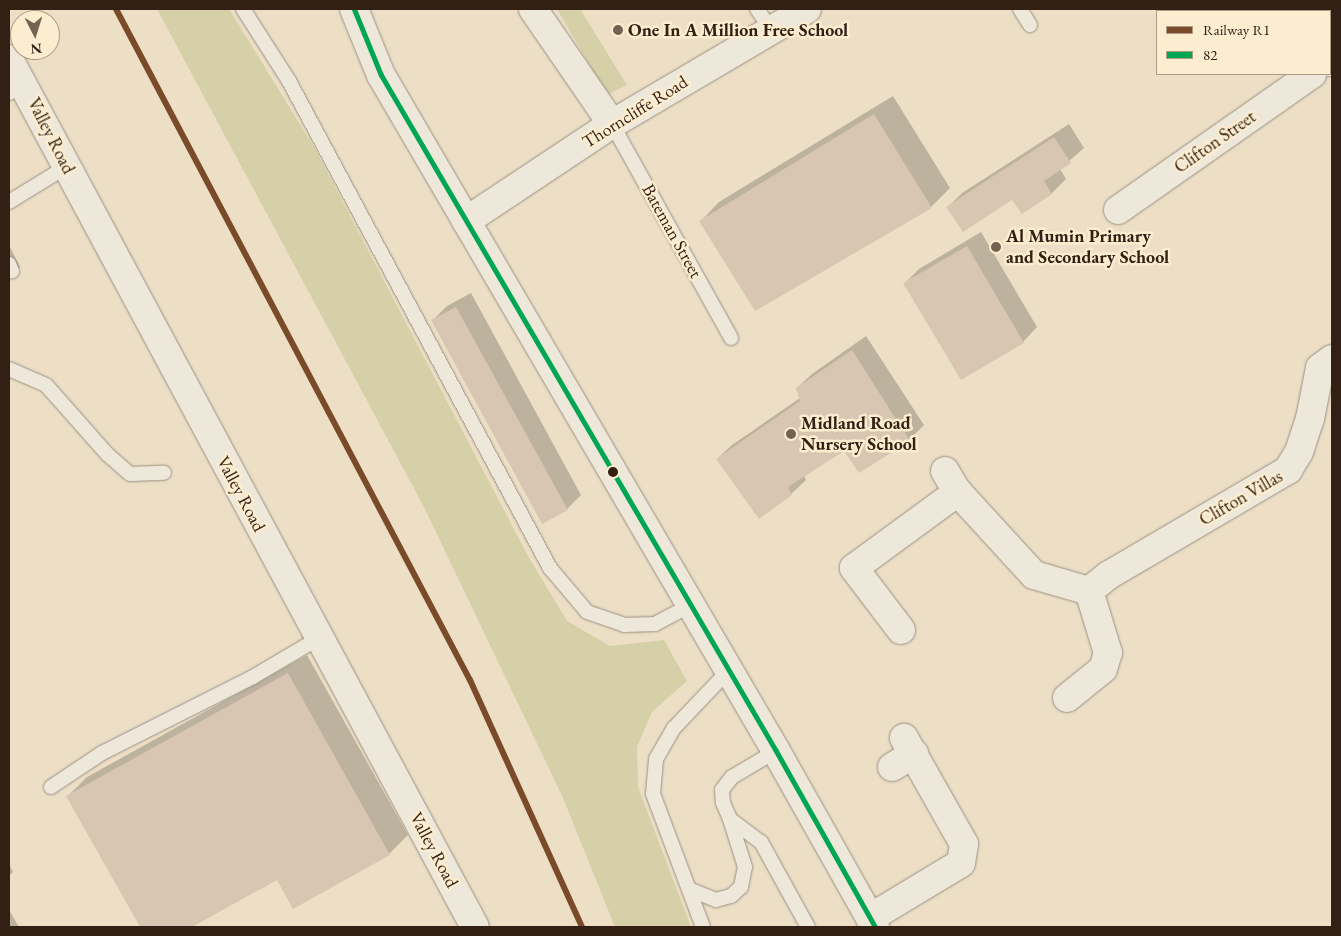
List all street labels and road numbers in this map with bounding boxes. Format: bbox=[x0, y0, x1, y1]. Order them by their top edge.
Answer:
street label: Thorncliffe Road bbox=[578, 71, 692, 153]
street label: Valley Road bbox=[23, 94, 79, 178]
street label: Clifton Street bbox=[1170, 106, 1260, 178]
street label: Bateman Street bbox=[637, 180, 707, 282]
street label: Valley Road bbox=[212, 453, 270, 535]
street label: Clifton Villas bbox=[1195, 465, 1287, 531]
street label: Valley Road bbox=[405, 809, 463, 891]

